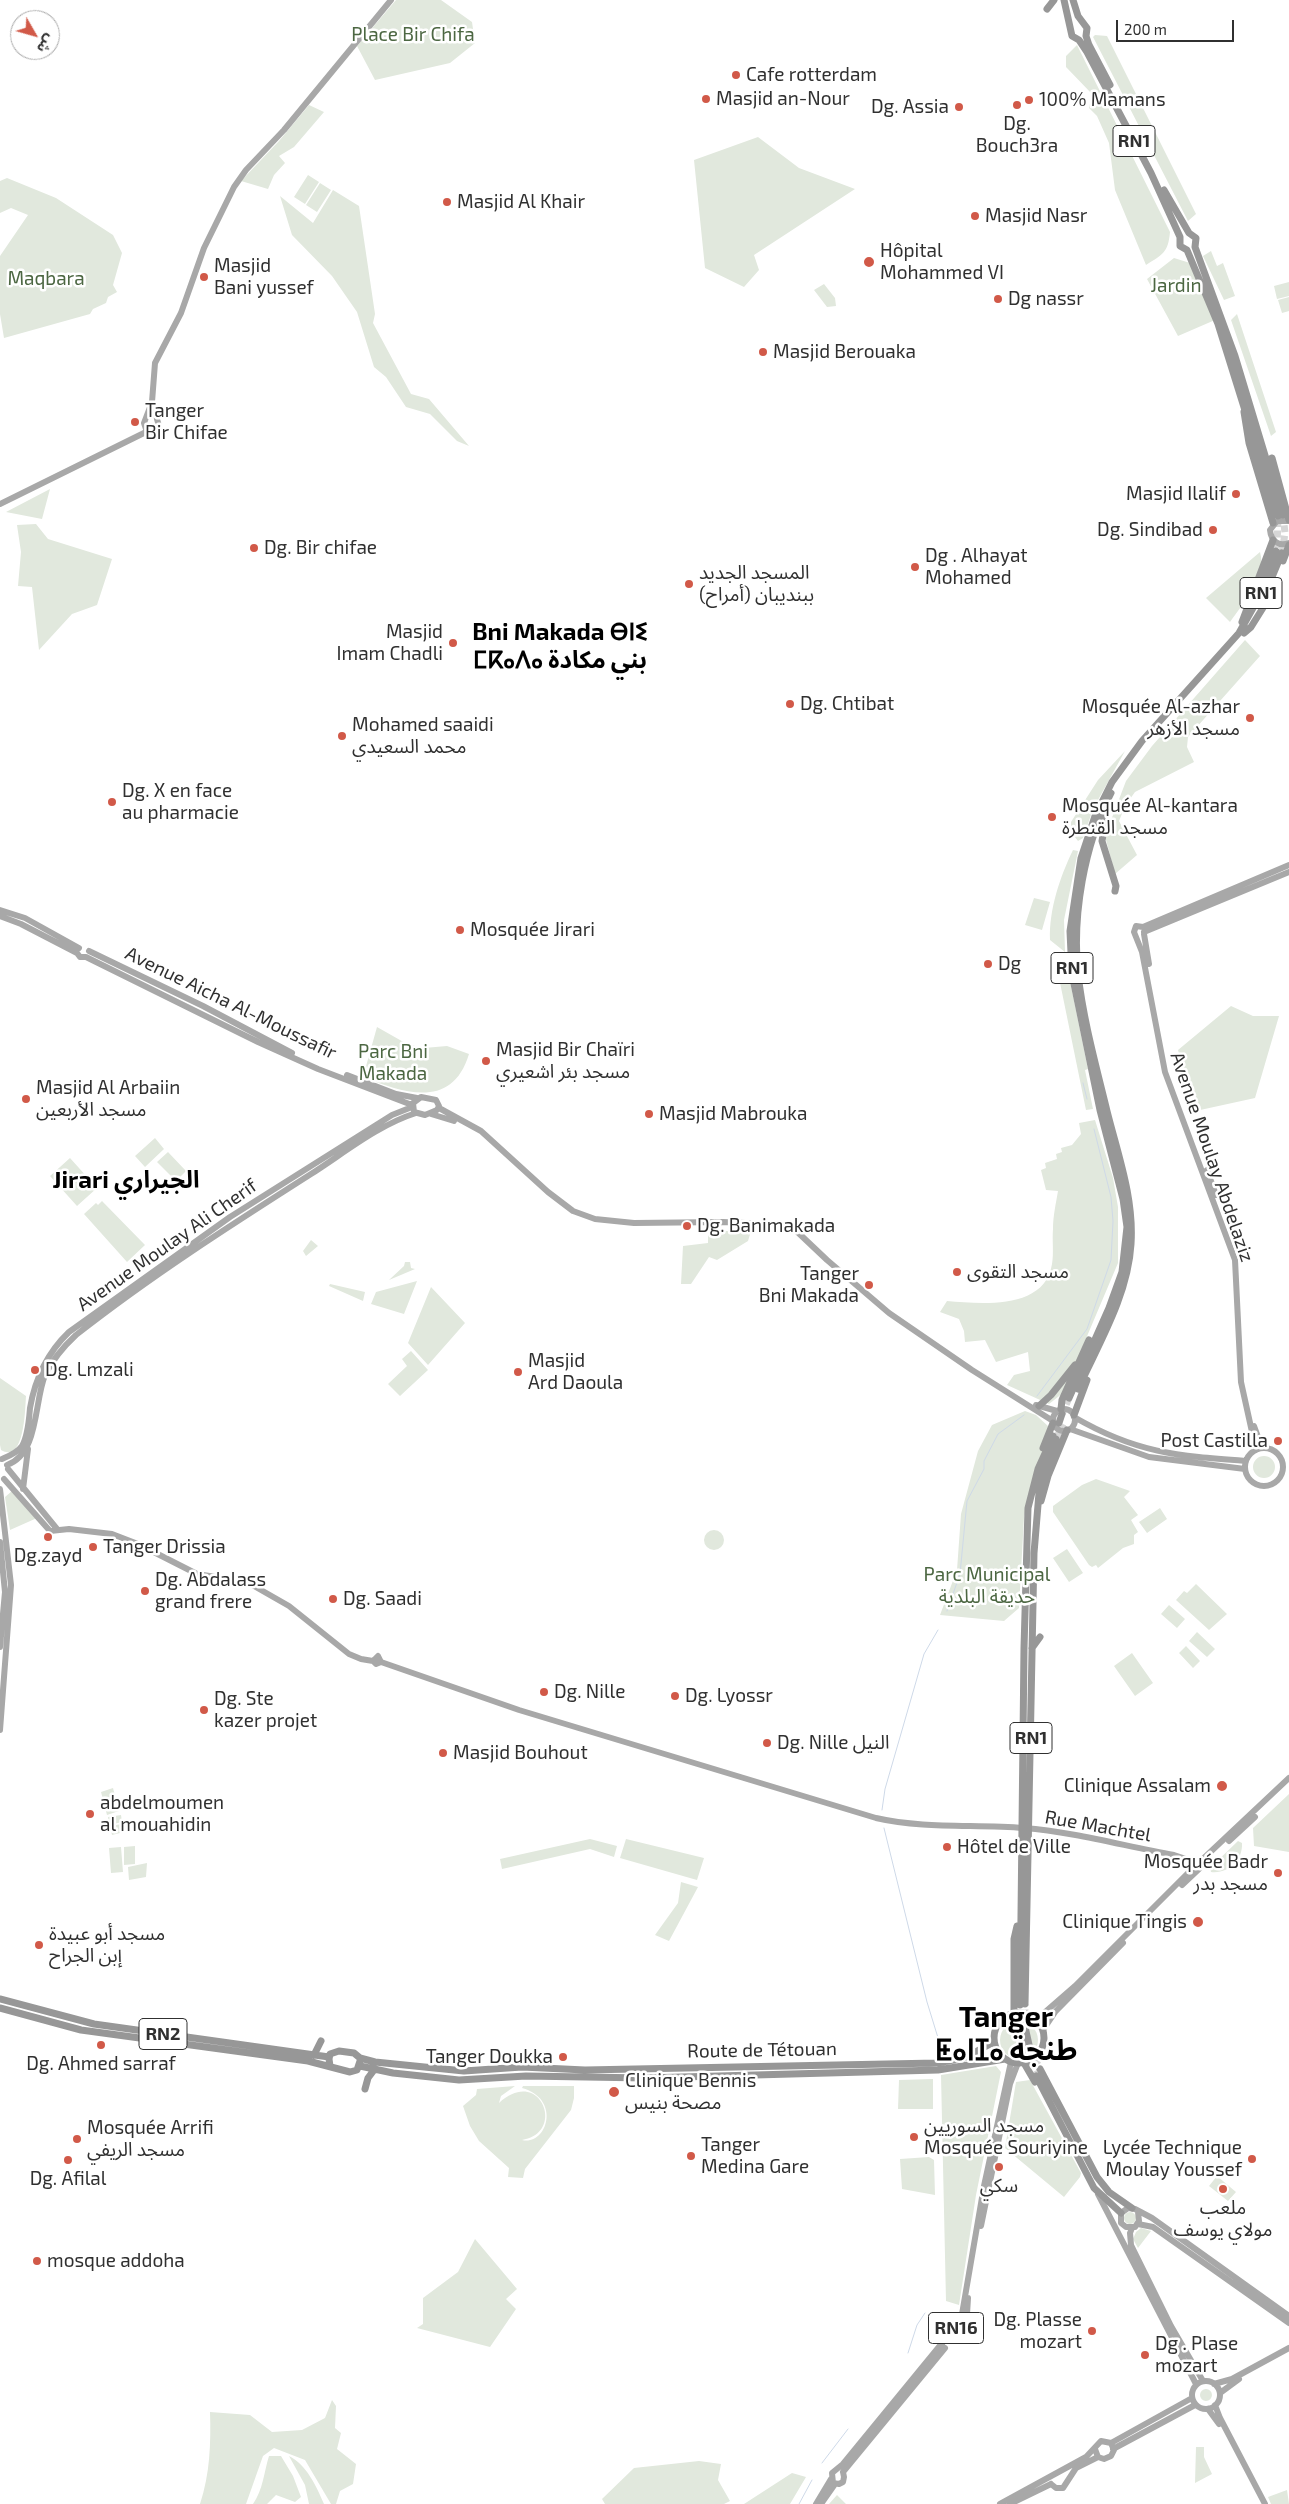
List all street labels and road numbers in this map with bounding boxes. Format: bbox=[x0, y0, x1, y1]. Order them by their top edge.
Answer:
road number: RN1 bbox=[1113, 125, 1155, 156]
road number: RN1 bbox=[1240, 578, 1282, 608]
street label: Avenue Aicha Al-Moussafir bbox=[122, 942, 340, 1064]
road number: RN1 bbox=[1051, 952, 1093, 984]
street label: Avenue Moulay Abdelaziz bbox=[1165, 1049, 1259, 1265]
street label: Avenue Moulay Ali Cherif bbox=[73, 1174, 261, 1316]
road number: RN1 bbox=[1010, 1722, 1052, 1754]
street label: Rue Machtel bbox=[1043, 1805, 1153, 1847]
road number: RN2 bbox=[139, 2018, 187, 2050]
street label: Route de Tétouan bbox=[687, 2037, 837, 2063]
road number: RN16 bbox=[928, 2312, 984, 2344]

